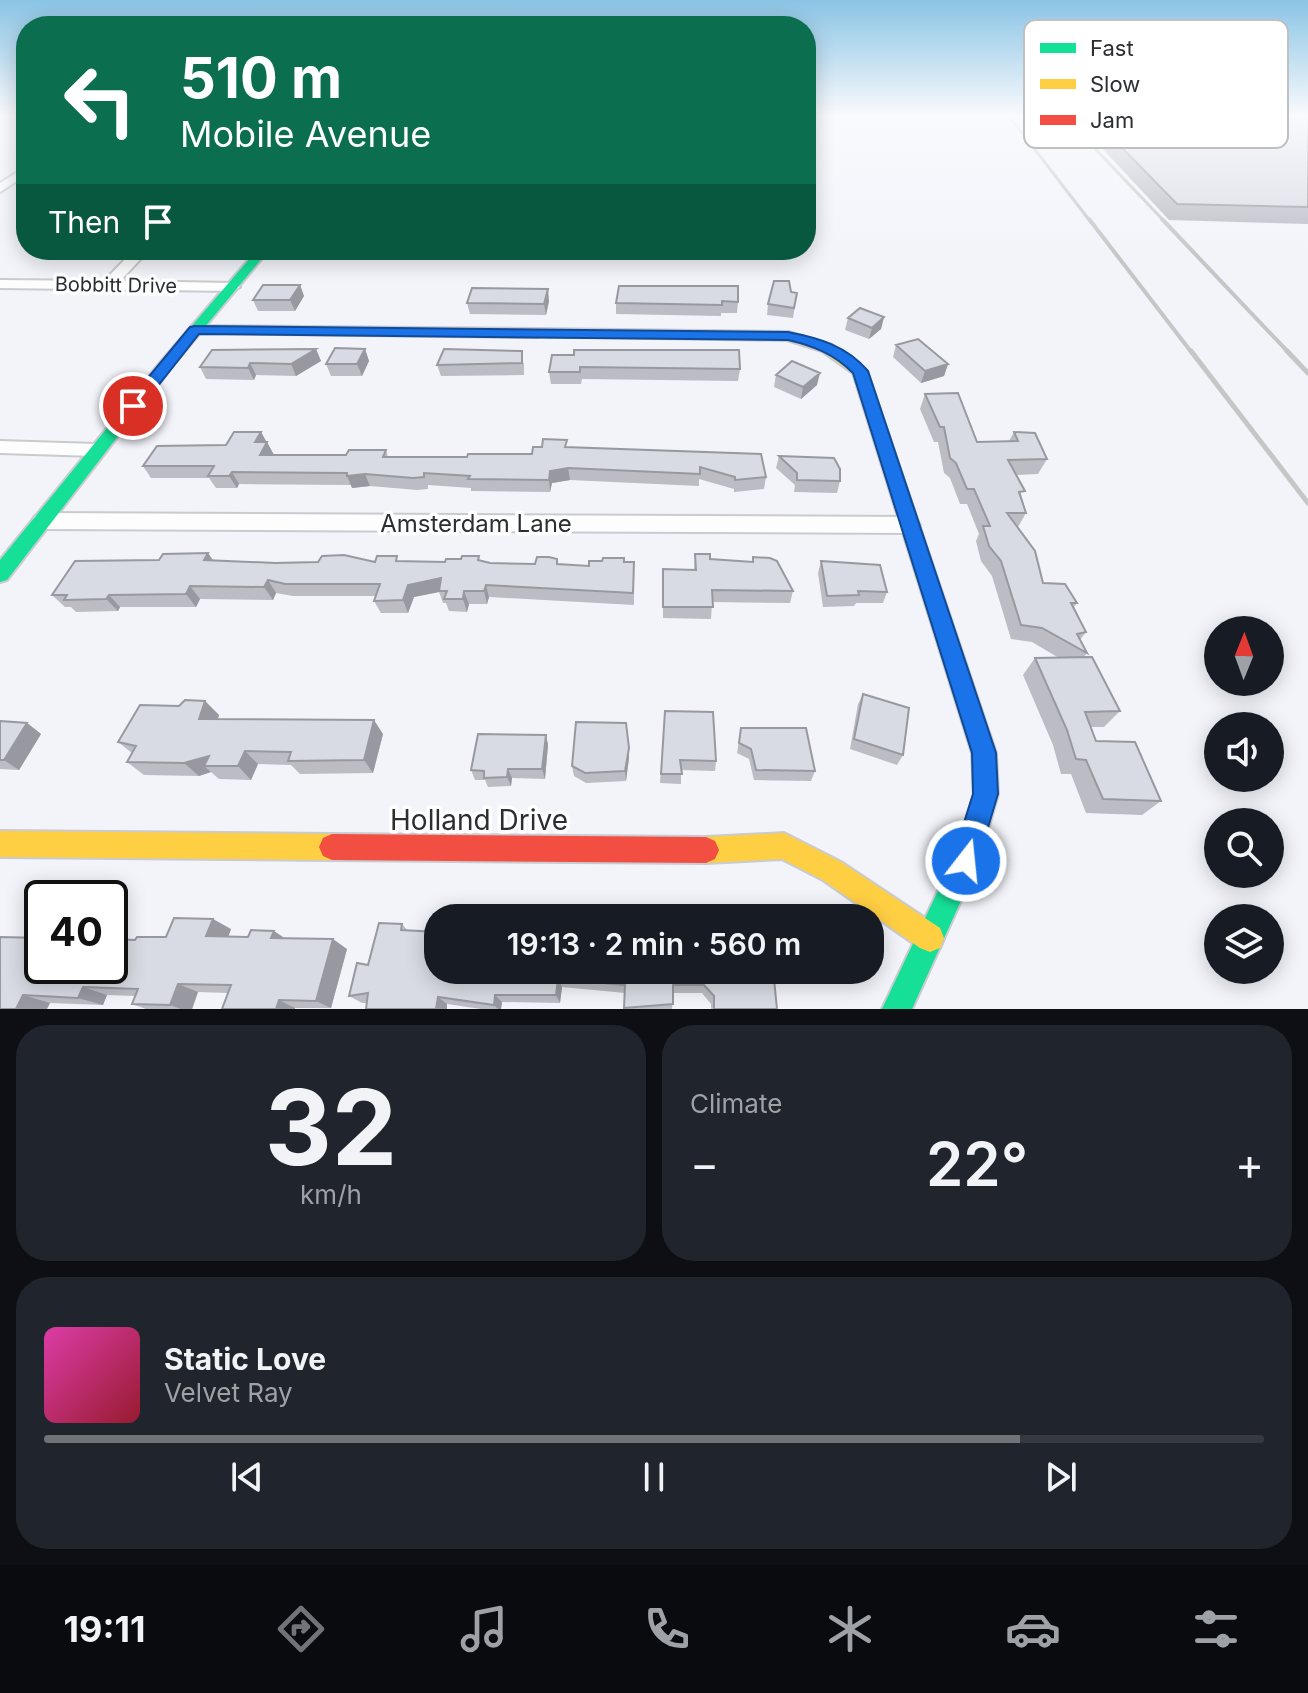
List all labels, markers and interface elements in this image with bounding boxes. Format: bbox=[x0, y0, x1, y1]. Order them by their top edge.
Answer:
legend bbox=[1024, 20, 1288, 148]
text: Fast bbox=[1090, 35, 1134, 61]
text: 510 m bbox=[180, 44, 342, 112]
icon: left bbox=[48, 48, 152, 152]
text: Slow bbox=[1090, 71, 1140, 97]
text: Jam bbox=[1090, 107, 1134, 133]
text: Mobile Avenue bbox=[180, 112, 431, 156]
icon: arrive bbox=[136, 200, 180, 244]
text: Then bbox=[48, 204, 120, 240]
street label: Bobbitt Drive bbox=[55, 272, 177, 298]
pin bbox=[99, 372, 167, 440]
icon: arrive bbox=[111, 384, 155, 428]
street label: Amsterdam Lane bbox=[380, 509, 572, 538]
north arrow bbox=[1204, 616, 1284, 696]
map controls bbox=[1204, 616, 1284, 984]
button: sound bbox=[1204, 712, 1284, 792]
street label: Holland Drive bbox=[390, 803, 568, 837]
button: search bbox=[1204, 808, 1284, 888]
position arrow bbox=[924, 819, 1008, 903]
speed limit sign: 40 bbox=[24, 880, 128, 984]
button: layers bbox=[1204, 904, 1284, 984]
text: 19:13 · 2 min · 560 m bbox=[507, 926, 801, 962]
text: 32 bbox=[265, 1064, 397, 1190]
text: Climate bbox=[690, 1088, 782, 1119]
text: 22° bbox=[926, 1128, 1028, 1200]
text: − bbox=[690, 1137, 719, 1191]
text: + bbox=[1235, 1137, 1264, 1191]
text: km/h bbox=[300, 1179, 362, 1210]
text: Static Love bbox=[164, 1341, 326, 1377]
text: Velvet Ray bbox=[164, 1377, 293, 1408]
icon: previous bbox=[225, 1455, 269, 1499]
icon: pause bbox=[632, 1455, 676, 1499]
icon: next bbox=[1039, 1455, 1083, 1499]
icon: directions bbox=[273, 1601, 329, 1657]
icon: music bbox=[456, 1601, 512, 1657]
icon: phone bbox=[639, 1601, 695, 1657]
icon: climate bbox=[822, 1601, 878, 1657]
icon: car bbox=[1005, 1601, 1061, 1657]
icon: filters bbox=[1188, 1601, 1244, 1657]
text: 19:11 bbox=[64, 1607, 146, 1651]

